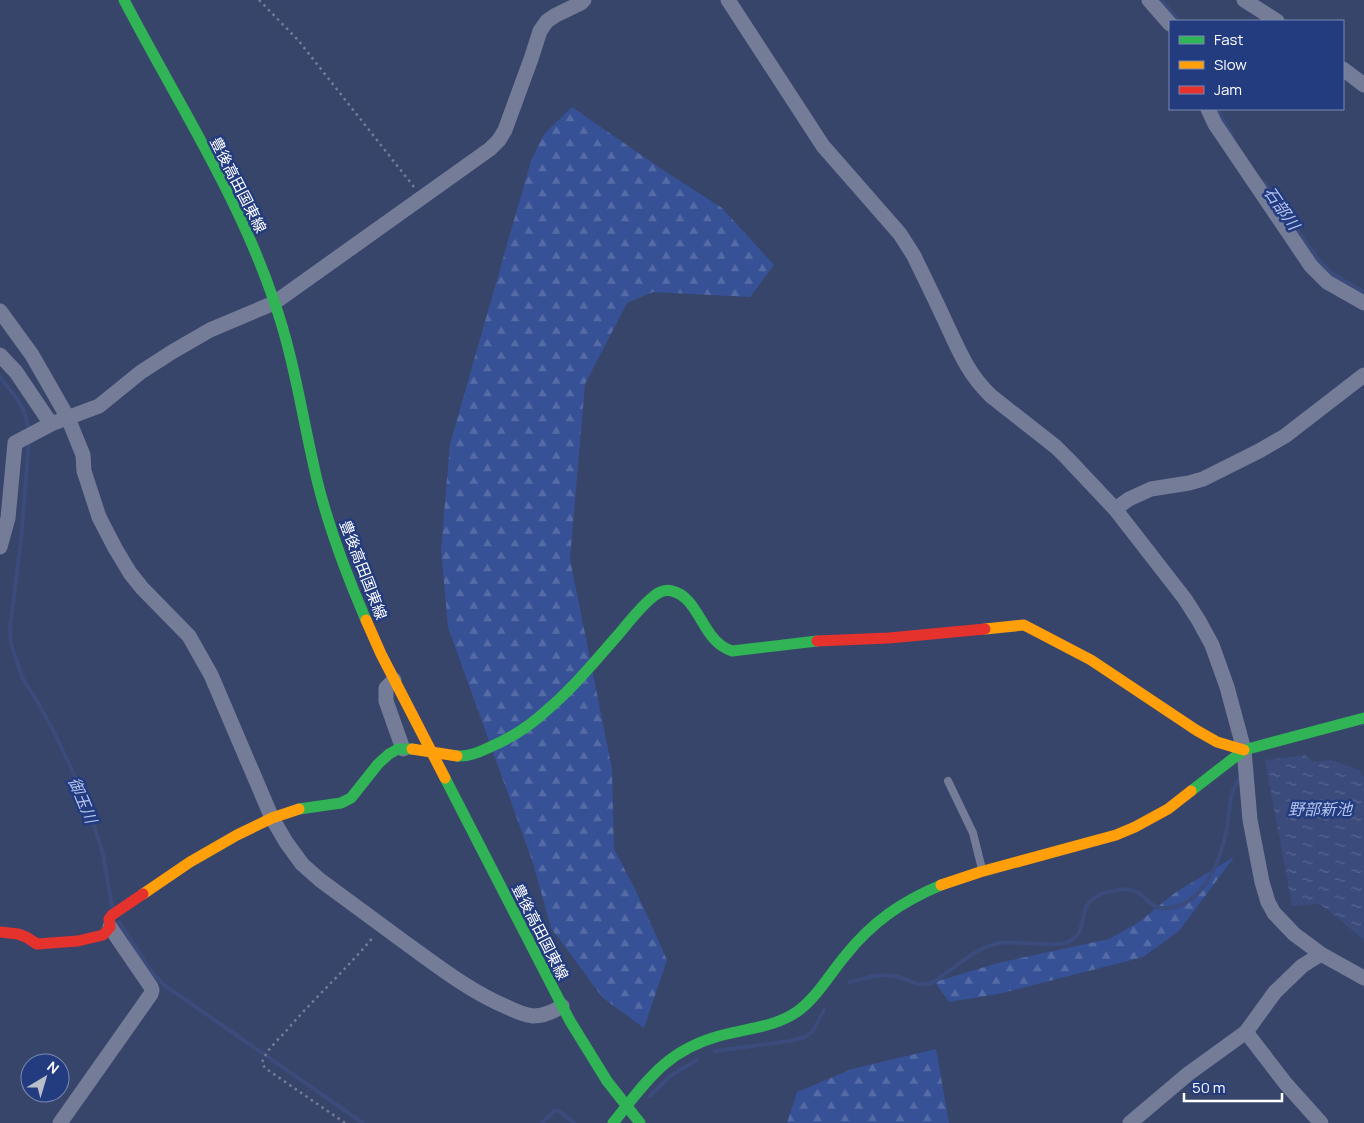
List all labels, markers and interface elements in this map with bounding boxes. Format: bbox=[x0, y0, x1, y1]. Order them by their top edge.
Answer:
legend bbox=[1169, 20, 1344, 110]
text: Fast bbox=[1214, 29, 1243, 50]
text: Slow bbox=[1214, 54, 1247, 75]
text: Jam bbox=[1214, 79, 1242, 100]
street label: 豊後高田国東線 bbox=[205, 133, 272, 236]
water label: 石部川 bbox=[1259, 182, 1306, 236]
street label: 豊後高田国東線 bbox=[335, 517, 392, 623]
water label: 御玉川 bbox=[63, 774, 103, 828]
water label: 野部新池 bbox=[1288, 798, 1354, 820]
street label: 豊後高田国東線 bbox=[507, 880, 574, 983]
north arrow bbox=[20, 1053, 70, 1103]
text: N bbox=[43, 1057, 63, 1078]
scale bar bbox=[1184, 1070, 1282, 1102]
text: 50 m bbox=[1192, 1077, 1226, 1098]

